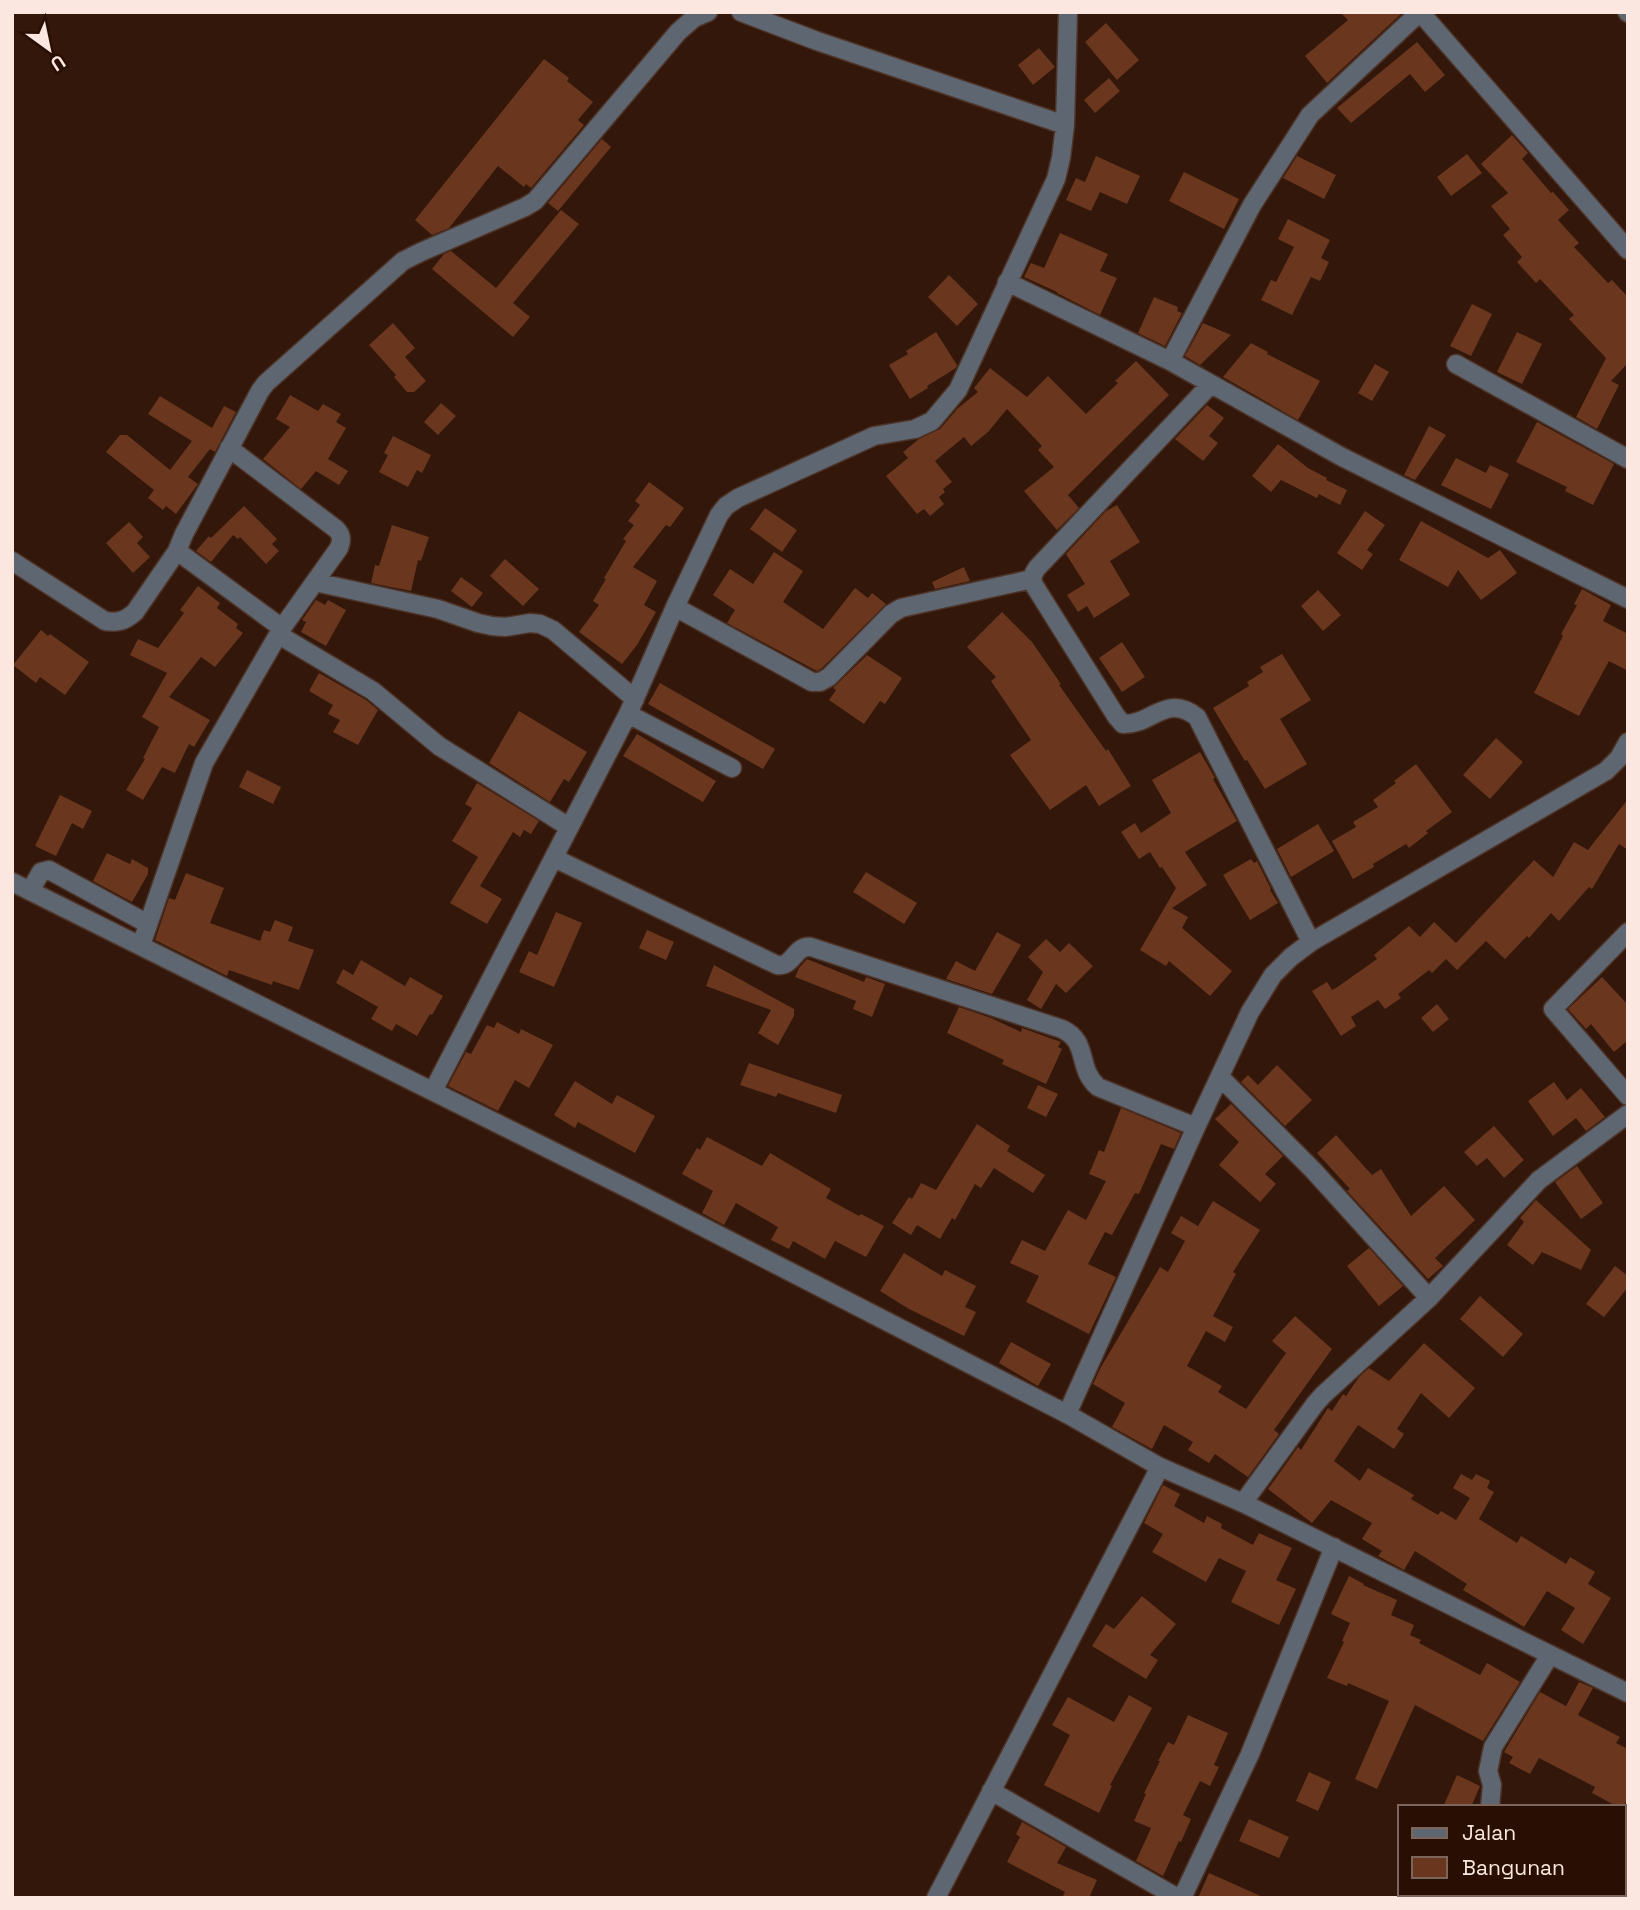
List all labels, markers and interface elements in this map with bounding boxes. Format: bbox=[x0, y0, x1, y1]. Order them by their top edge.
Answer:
north arrow bbox=[14, 14, 84, 84]
text: U bbox=[46, 49, 70, 77]
legend bbox=[1398, 1805, 1626, 1896]
text: Jalan bbox=[1462, 1819, 1516, 1846]
text: Bangunan bbox=[1462, 1854, 1565, 1881]

